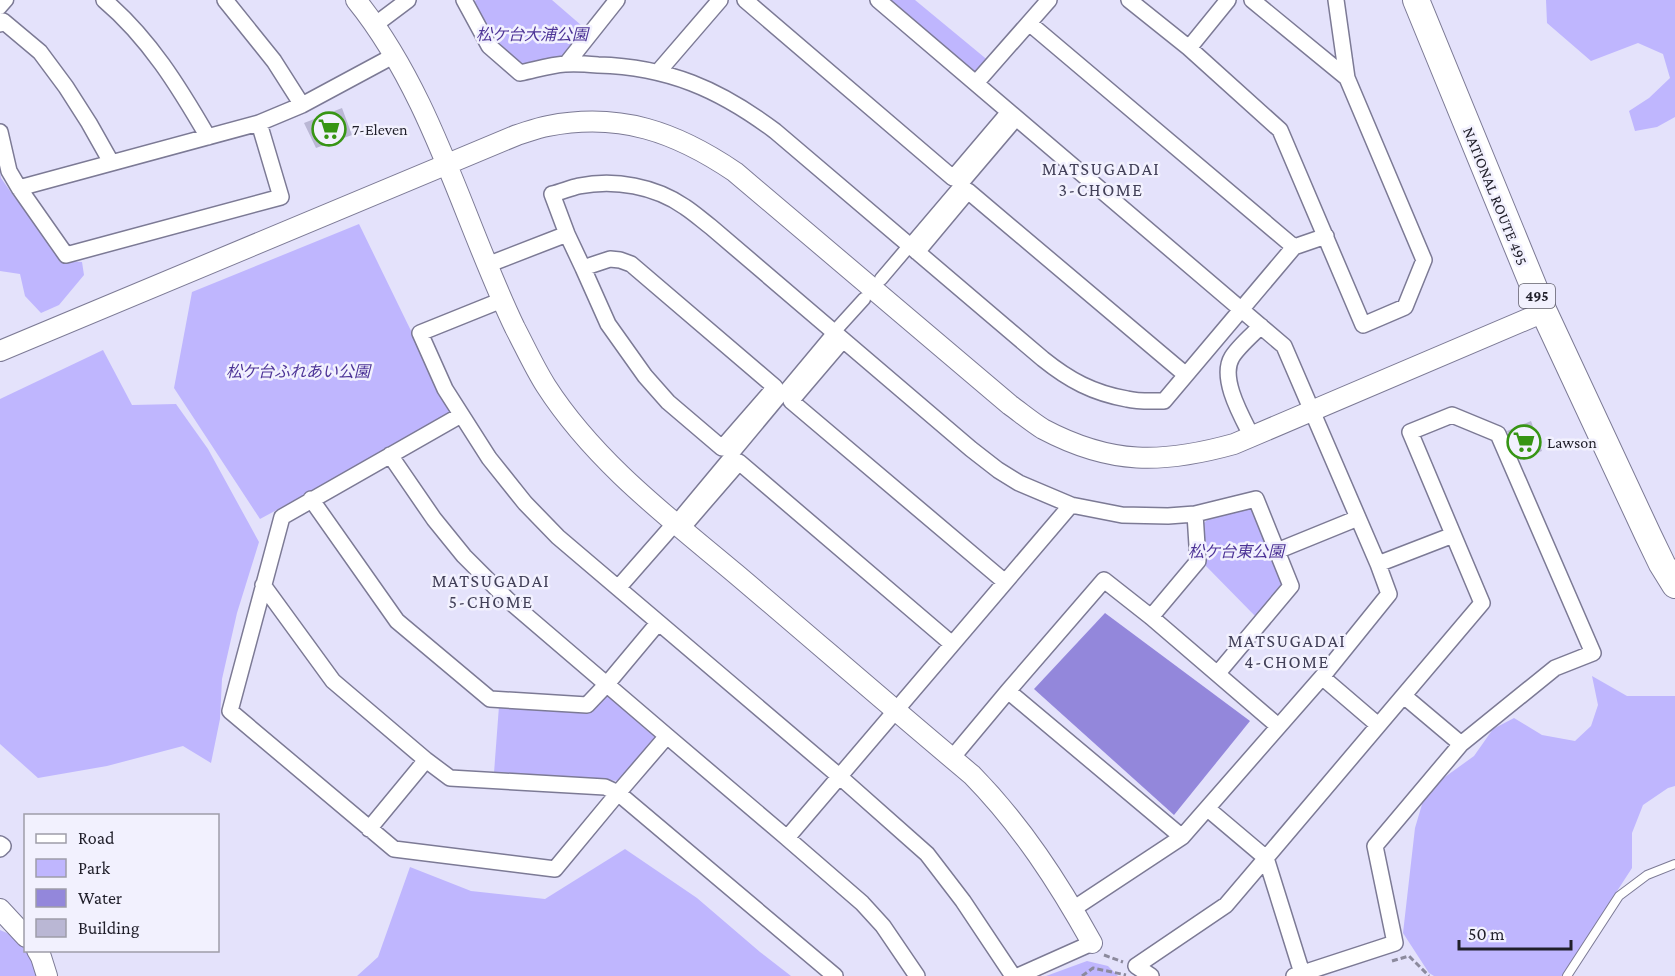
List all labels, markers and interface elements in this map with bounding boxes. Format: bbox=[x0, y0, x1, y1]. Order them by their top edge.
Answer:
park label: 松ケ台大浦公園 bbox=[476, 26, 590, 43]
supermarket icon: 7-Eleven bbox=[311, 111, 347, 147]
place label: 7-Eleven bbox=[352, 121, 408, 138]
street label: NATIONAL ROUTE 495 bbox=[1460, 125, 1531, 268]
district label: MATSUGADAI 3-CHOME bbox=[1042, 159, 1160, 200]
road number: 495 bbox=[1519, 284, 1555, 308]
park label: 松ケ台ふれあい公園 bbox=[226, 363, 372, 380]
supermarket icon: Lawson bbox=[1506, 424, 1542, 460]
place label: Lawson bbox=[1547, 434, 1597, 451]
park label: 松ケ台東公園 bbox=[1188, 543, 1286, 560]
district label: MATSUGADAI 5-CHOME bbox=[432, 571, 550, 612]
district label: MATSUGADAI 4-CHOME bbox=[1228, 631, 1346, 672]
legend bbox=[24, 814, 219, 952]
text: Road bbox=[78, 828, 115, 848]
text: Park bbox=[78, 858, 110, 878]
text: Water bbox=[78, 888, 123, 908]
scale bar bbox=[1459, 913, 1572, 951]
text: Building bbox=[78, 918, 140, 938]
text: 50 m bbox=[1468, 924, 1505, 944]

